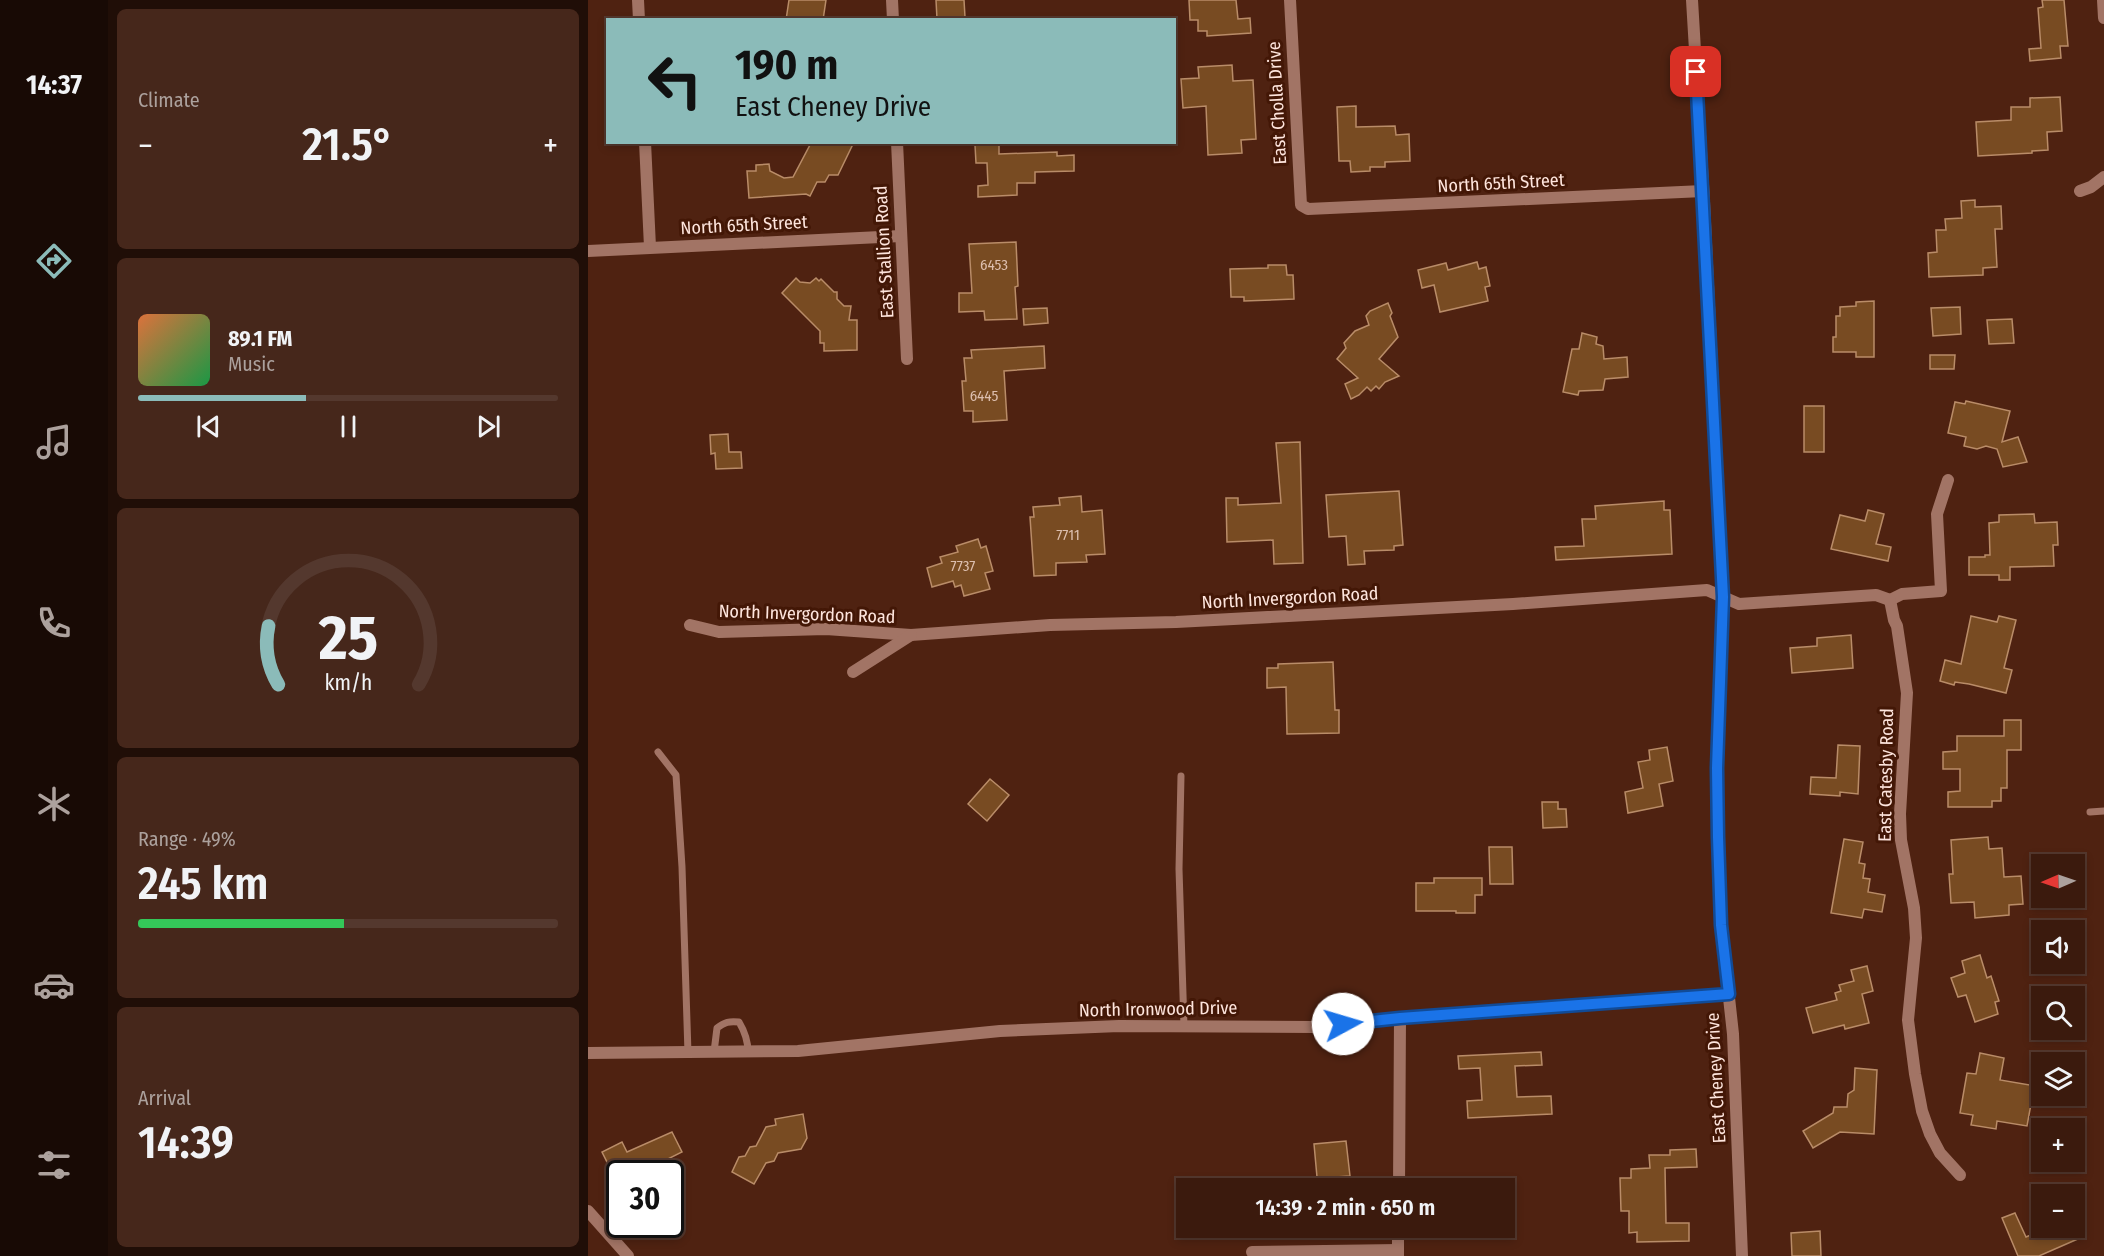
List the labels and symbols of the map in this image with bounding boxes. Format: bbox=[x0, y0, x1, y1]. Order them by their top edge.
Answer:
street label: East Cholla Drive bbox=[1263, 41, 1291, 165]
pin bbox=[1670, 46, 1721, 97]
street label: North 65th Street bbox=[1437, 169, 1565, 197]
street label: East Stallion Road bbox=[870, 185, 898, 319]
street label: North 65th Street bbox=[680, 211, 808, 239]
house number: 6453 bbox=[980, 256, 1008, 274]
house number: 6445 bbox=[970, 387, 998, 405]
house number: 7711 bbox=[1056, 526, 1080, 544]
house number: 7737 bbox=[951, 557, 975, 575]
street label: North Invergordon Road bbox=[1201, 582, 1379, 614]
street label: North Invergordon Road bbox=[718, 600, 896, 628]
street label: East Catesby Road bbox=[1874, 708, 1898, 842]
north arrow bbox=[2031, 854, 2085, 908]
position arrow bbox=[1311, 992, 1375, 1056]
street label: North Ironwood Drive bbox=[1079, 997, 1238, 1021]
street label: East Cheney Drive bbox=[1702, 1012, 1730, 1144]
speed limit sign: 30 bbox=[606, 1160, 684, 1238]

